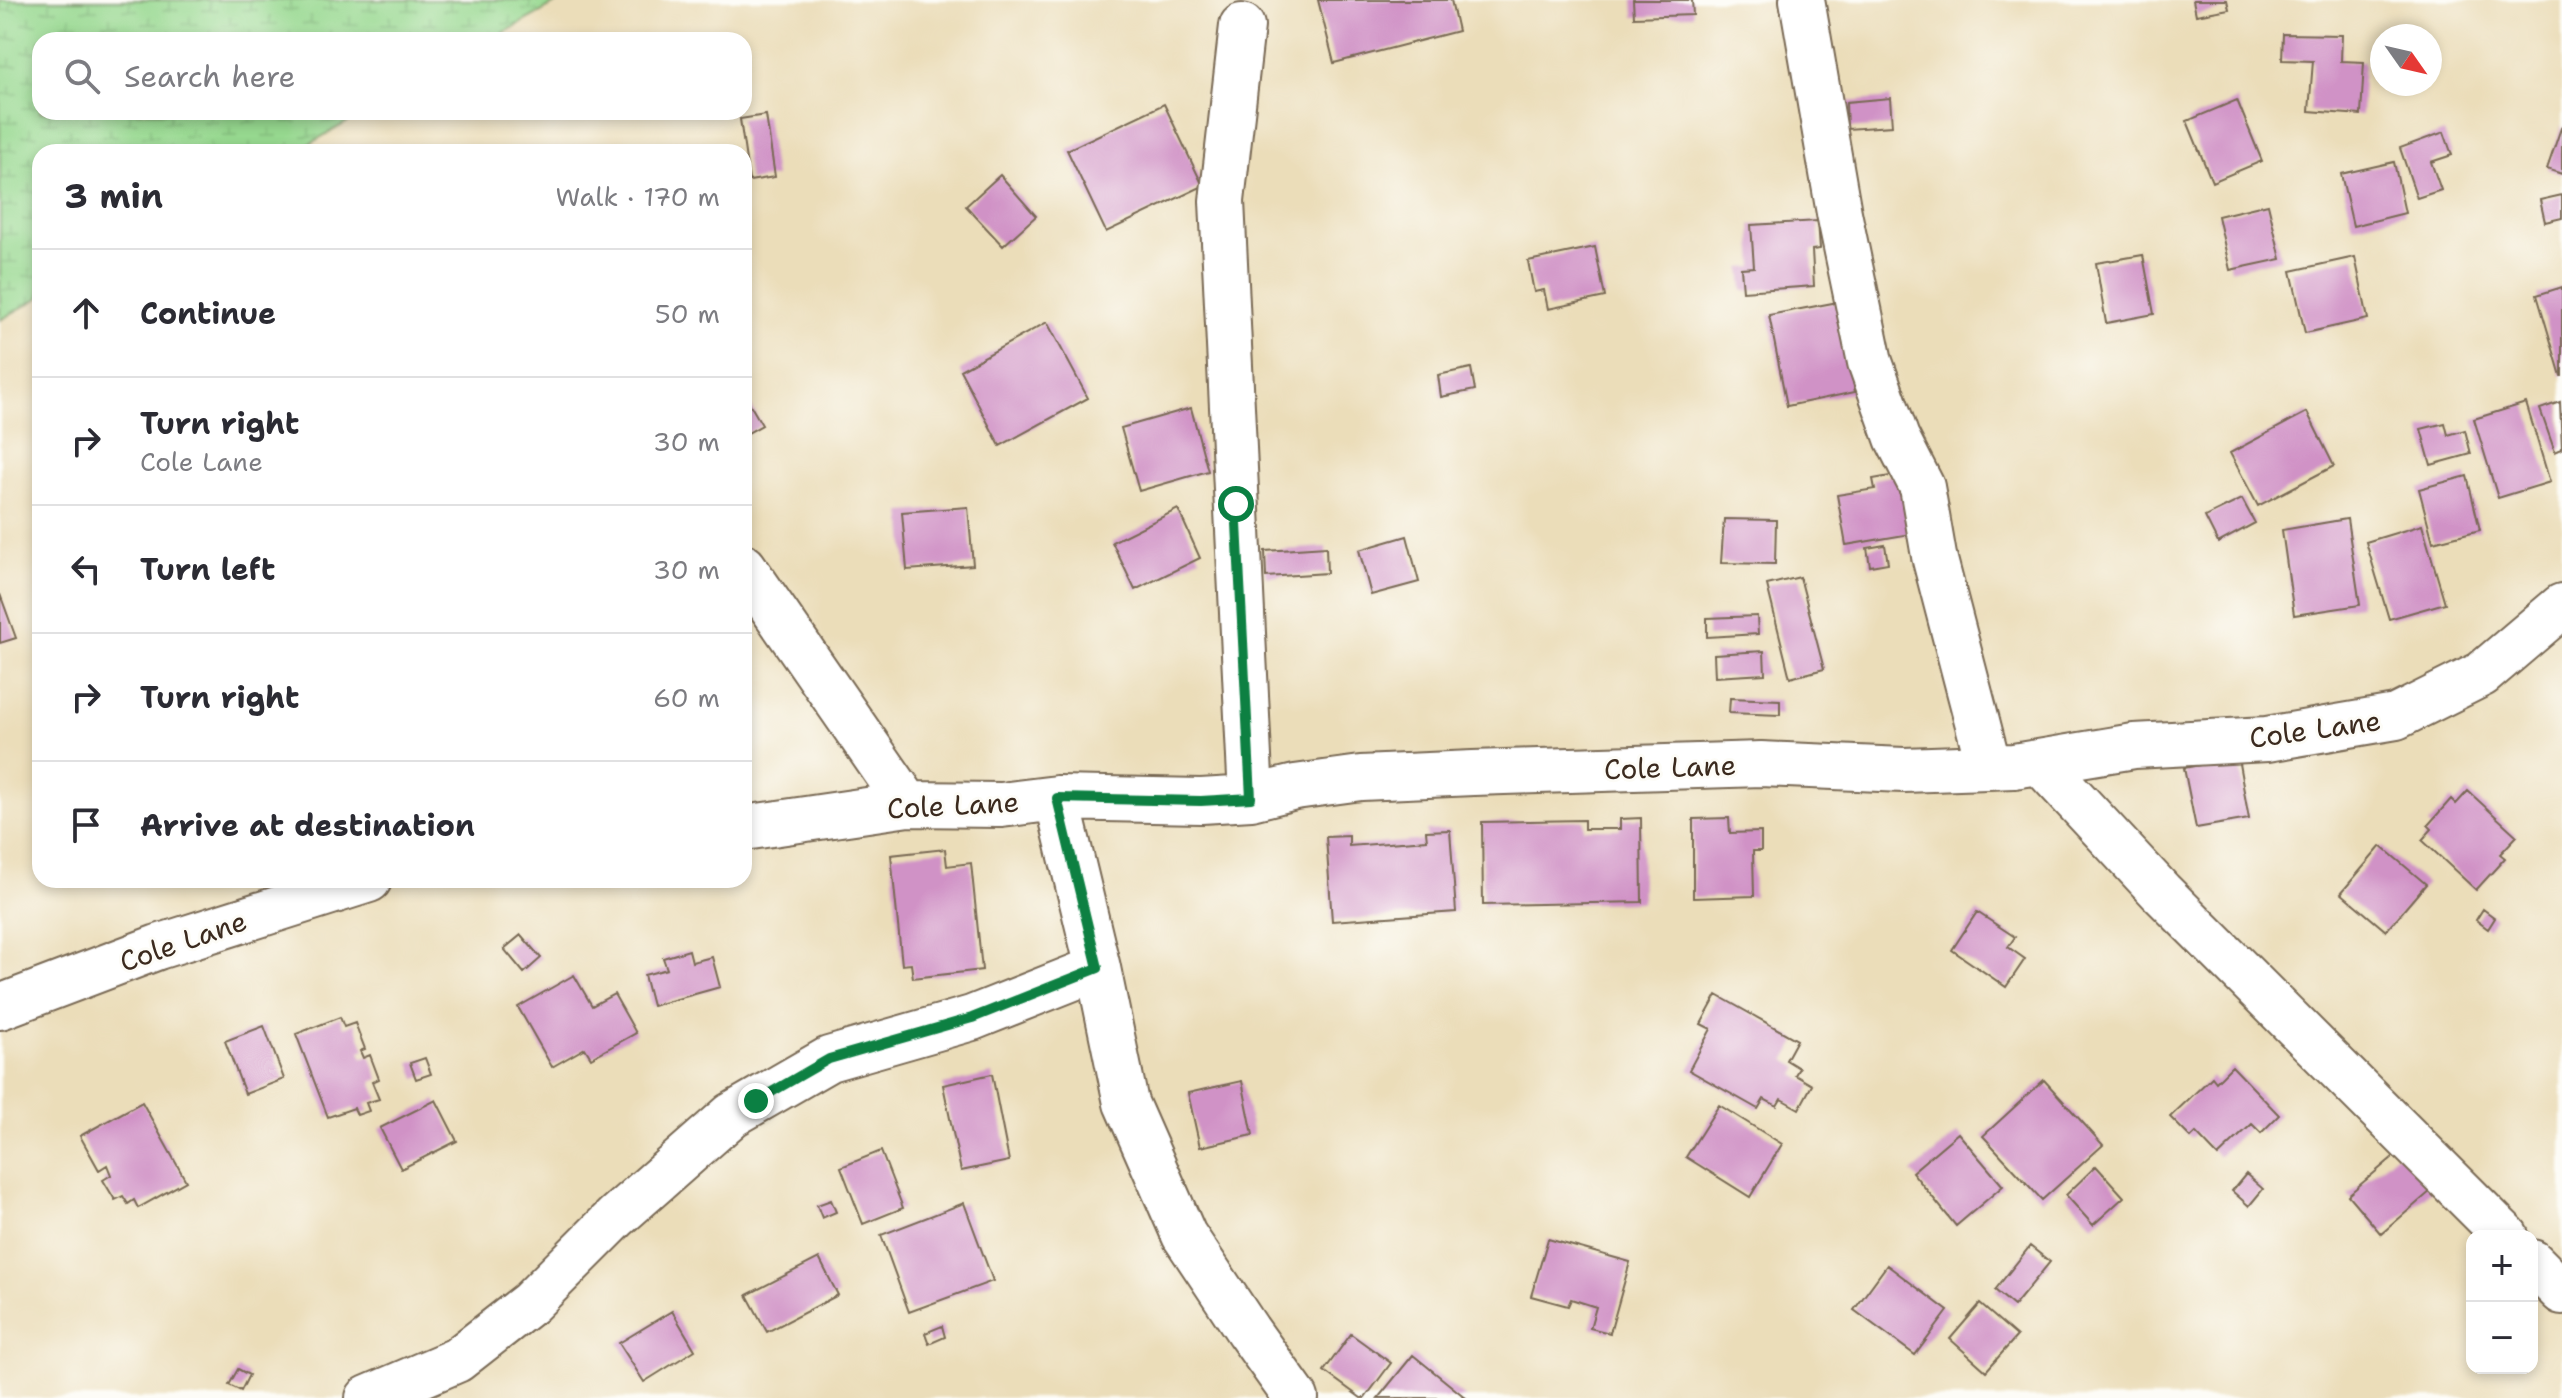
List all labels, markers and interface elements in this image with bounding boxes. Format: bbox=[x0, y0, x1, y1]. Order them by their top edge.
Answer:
north arrow bbox=[2370, 24, 2442, 96]
search box bbox=[32, 32, 752, 120]
icon: search bbox=[60, 54, 104, 98]
text: Search here bbox=[124, 56, 295, 97]
text: 3 min bbox=[64, 173, 163, 219]
text: Walk · 170 m bbox=[556, 179, 720, 214]
icon: ahead bbox=[64, 291, 108, 335]
text: Continue bbox=[140, 293, 276, 334]
text: 50 m bbox=[655, 296, 720, 331]
text: Turn right bbox=[140, 403, 299, 444]
icon: right bbox=[64, 419, 108, 463]
text: 30 m bbox=[653, 424, 720, 459]
text: Cole Lane bbox=[140, 444, 263, 479]
route start bbox=[1218, 486, 1254, 522]
icon: left bbox=[64, 547, 108, 591]
text: Turn left bbox=[140, 549, 275, 590]
text: 30 m bbox=[653, 552, 720, 587]
icon: right bbox=[64, 675, 108, 719]
text: Turn right bbox=[140, 677, 299, 718]
text: 60 m bbox=[653, 680, 720, 715]
street label: Cole Lane bbox=[2247, 701, 2383, 757]
street label: Cole Lane bbox=[1603, 746, 1737, 788]
street label: Cole Lane bbox=[886, 783, 1020, 827]
icon: arrive bbox=[64, 803, 108, 847]
text: Arrive at destination bbox=[140, 805, 475, 846]
street label: Cole Lane bbox=[114, 901, 252, 981]
route end bbox=[738, 1083, 774, 1119]
map controls bbox=[2466, 1230, 2538, 1374]
button: + bbox=[2466, 1230, 2538, 1302]
button: − bbox=[2466, 1302, 2538, 1374]

